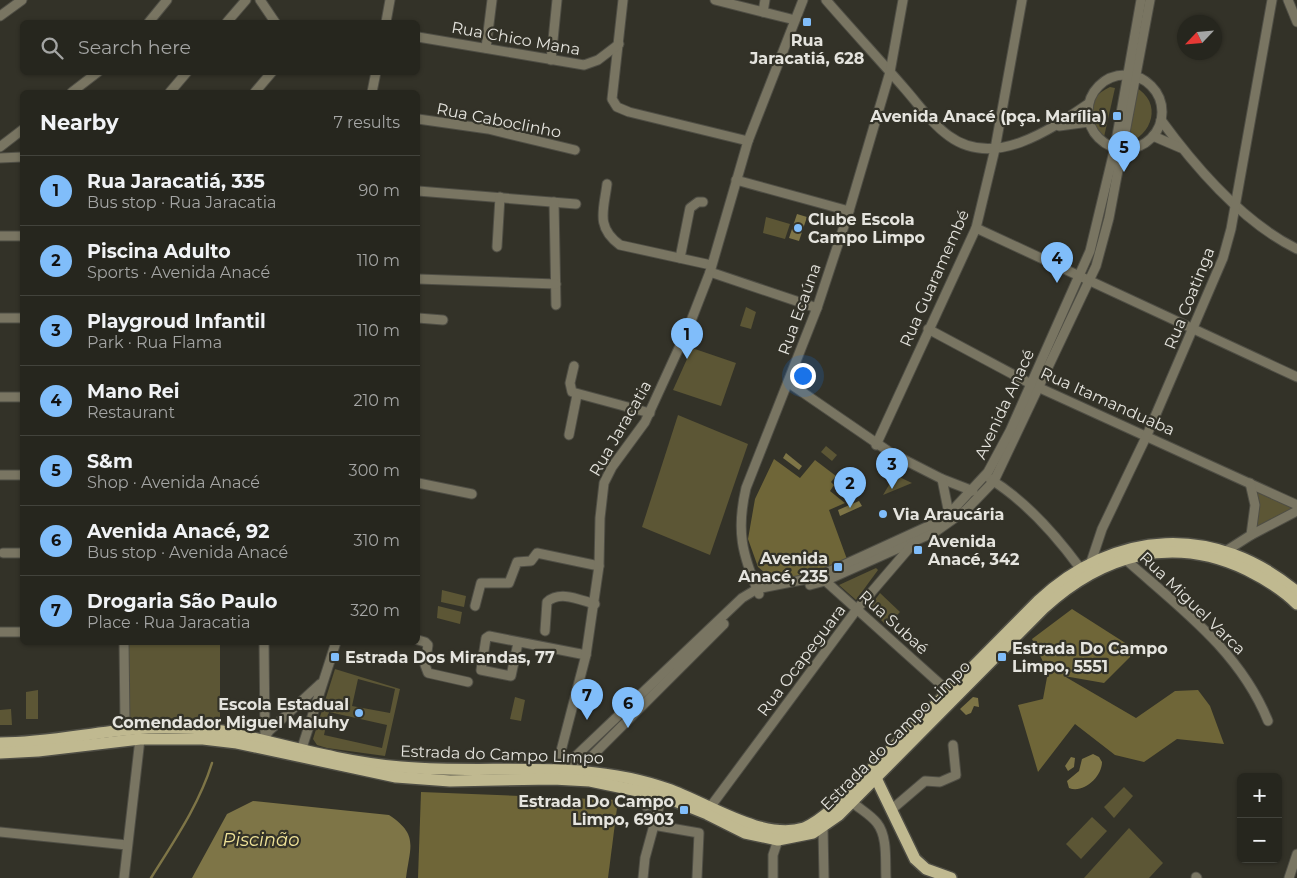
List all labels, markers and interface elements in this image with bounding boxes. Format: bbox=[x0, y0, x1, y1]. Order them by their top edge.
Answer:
north arrow bbox=[1177, 15, 1222, 60]
marker: Rua Jaracatiá, 628 bbox=[801, 16, 813, 28]
street label: Rua Chico Mana bbox=[450, 18, 582, 59]
search box bbox=[20, 20, 420, 75]
place label: Rua Jaracatiá, 628 bbox=[749, 31, 864, 68]
icon: search bbox=[38, 34, 66, 62]
text: Search here bbox=[78, 36, 191, 59]
street label: Rua Caboclinho bbox=[435, 99, 563, 142]
place label: Avenida Anacé (pça. Marília) bbox=[869, 107, 1107, 127]
text: Nearby bbox=[40, 110, 119, 135]
marker: Avenida Anacé (pça. Marília) bbox=[1111, 110, 1123, 122]
text: 7 results bbox=[333, 113, 400, 132]
pin: 5 bbox=[1108, 131, 1140, 172]
text: Rua Jaracatiá, 335 bbox=[87, 170, 265, 193]
text: 1 bbox=[53, 181, 59, 200]
text: 90 m bbox=[358, 181, 400, 200]
text: Bus stop · Rua Jaracatia bbox=[87, 193, 276, 212]
street label: Rua Guaramembé bbox=[896, 207, 973, 350]
place label: Clube Escola Campo Limpo bbox=[808, 210, 925, 247]
marker: Clube Escola Campo Limpo bbox=[792, 222, 804, 234]
text: Piscina Adulto bbox=[87, 240, 231, 263]
pin: 4 bbox=[1041, 242, 1073, 283]
street label: Rua Coatinga bbox=[1160, 244, 1219, 352]
text: 2 bbox=[51, 251, 61, 270]
text: 110 m bbox=[357, 251, 400, 270]
street label: Rua Ecaúna bbox=[774, 261, 825, 358]
text: Sports · Avenida Anacé bbox=[87, 263, 270, 282]
text: Playgroud Infantil bbox=[87, 310, 266, 333]
pin: 1 bbox=[671, 318, 703, 359]
text: 3 bbox=[51, 321, 61, 340]
text: 110 m bbox=[357, 321, 400, 340]
text: Park · Rua Flama bbox=[87, 333, 222, 352]
street label: Avenida Anacé bbox=[971, 346, 1038, 462]
your location bbox=[790, 363, 816, 389]
street label: Rua Itamanduaba bbox=[1038, 363, 1178, 440]
street label: Rua Jaracatia bbox=[585, 377, 655, 479]
text: Mano Rei bbox=[87, 380, 180, 403]
text: 4 bbox=[50, 391, 62, 410]
text: 210 m bbox=[353, 391, 400, 410]
text: Restaurant bbox=[87, 403, 175, 422]
pin: 3 bbox=[876, 448, 908, 489]
text: S&m bbox=[87, 450, 133, 473]
text: 5 bbox=[51, 461, 61, 480]
text: 300 m bbox=[349, 461, 400, 480]
pin: 2 bbox=[834, 467, 866, 508]
text: Shop · Avenida Anacé bbox=[87, 473, 260, 492]
place label: Via Araucária bbox=[892, 505, 1004, 524]
marker: Via Araucária bbox=[877, 508, 889, 520]
text: Avenida Anacé, 92 bbox=[87, 520, 269, 543]
text: 6 bbox=[51, 531, 61, 550]
text: 310 m bbox=[353, 531, 400, 550]
place label: Avenida Anacé, 342 bbox=[927, 532, 1019, 569]
text: Bus stop · Avenida Anacé bbox=[87, 543, 288, 562]
marker: Avenida Anacé, 342 bbox=[912, 544, 924, 556]
street label: Rua Miguel Varca bbox=[1136, 548, 1250, 659]
place label: Avenida Anacé, 235 bbox=[737, 549, 828, 586]
marker: Avenida Anacé, 235 bbox=[832, 561, 844, 573]
street label: Rua Subaé bbox=[855, 586, 932, 658]
text: Drogaria São Paulo bbox=[87, 590, 277, 613]
text: 7 bbox=[51, 601, 61, 620]
text: 320 m bbox=[350, 601, 400, 620]
street label: Rua Ocapeguara bbox=[753, 601, 850, 720]
text: Place · Rua Jaracatia bbox=[87, 613, 250, 632]
place label: Estrada Do Campo Limpo, 5551 bbox=[1012, 639, 1168, 676]
place label: Estrada Dos Mirandas, 77 bbox=[345, 648, 555, 667]
marker: Estrada Dos Mirandas, 77 bbox=[329, 651, 341, 663]
marker: Estrada Do Campo Limpo, 5551 bbox=[996, 651, 1008, 663]
street label: Estrada do Campo Limpo bbox=[817, 657, 974, 814]
pin: 7 bbox=[571, 679, 603, 720]
pin: 6 bbox=[612, 687, 644, 728]
place label: Escola Estadual Comendador Miguel Maluhy bbox=[112, 695, 349, 732]
marker: Escola Estadual Comendador Miguel Maluhy bbox=[353, 707, 365, 719]
street label: Estrada do Campo Limpo bbox=[400, 741, 604, 768]
map controls bbox=[1237, 773, 1282, 863]
button: + bbox=[1237, 773, 1282, 818]
place label: Estrada Do Campo Limpo, 6903 bbox=[518, 792, 674, 829]
marker: Estrada Do Campo Limpo, 6903 bbox=[678, 804, 690, 816]
button: − bbox=[1237, 818, 1282, 863]
water label: Piscinão bbox=[222, 829, 300, 851]

